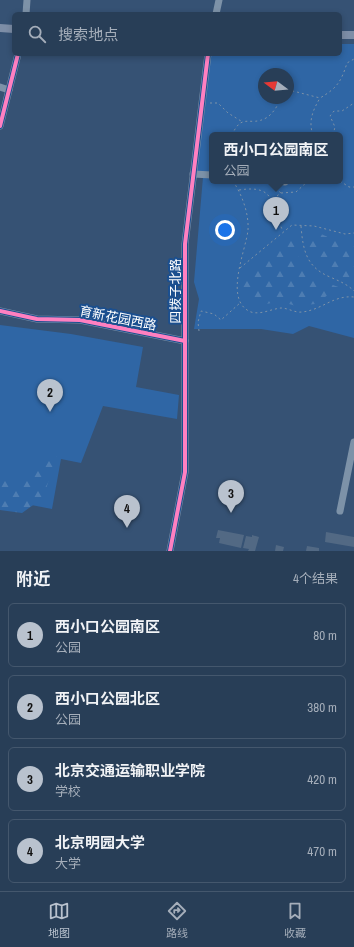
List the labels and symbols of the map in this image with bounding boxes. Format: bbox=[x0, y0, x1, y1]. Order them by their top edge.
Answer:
north arrow bbox=[258, 68, 294, 104]
pin: 1 bbox=[263, 197, 289, 230]
your location bbox=[215, 220, 235, 240]
street label: 四拨子北路 bbox=[167, 258, 184, 324]
street label: 育新花园西路 bbox=[78, 302, 158, 334]
pin: 2 bbox=[37, 379, 63, 412]
pin: 3 bbox=[218, 480, 244, 513]
pin: 4 bbox=[114, 495, 140, 528]

